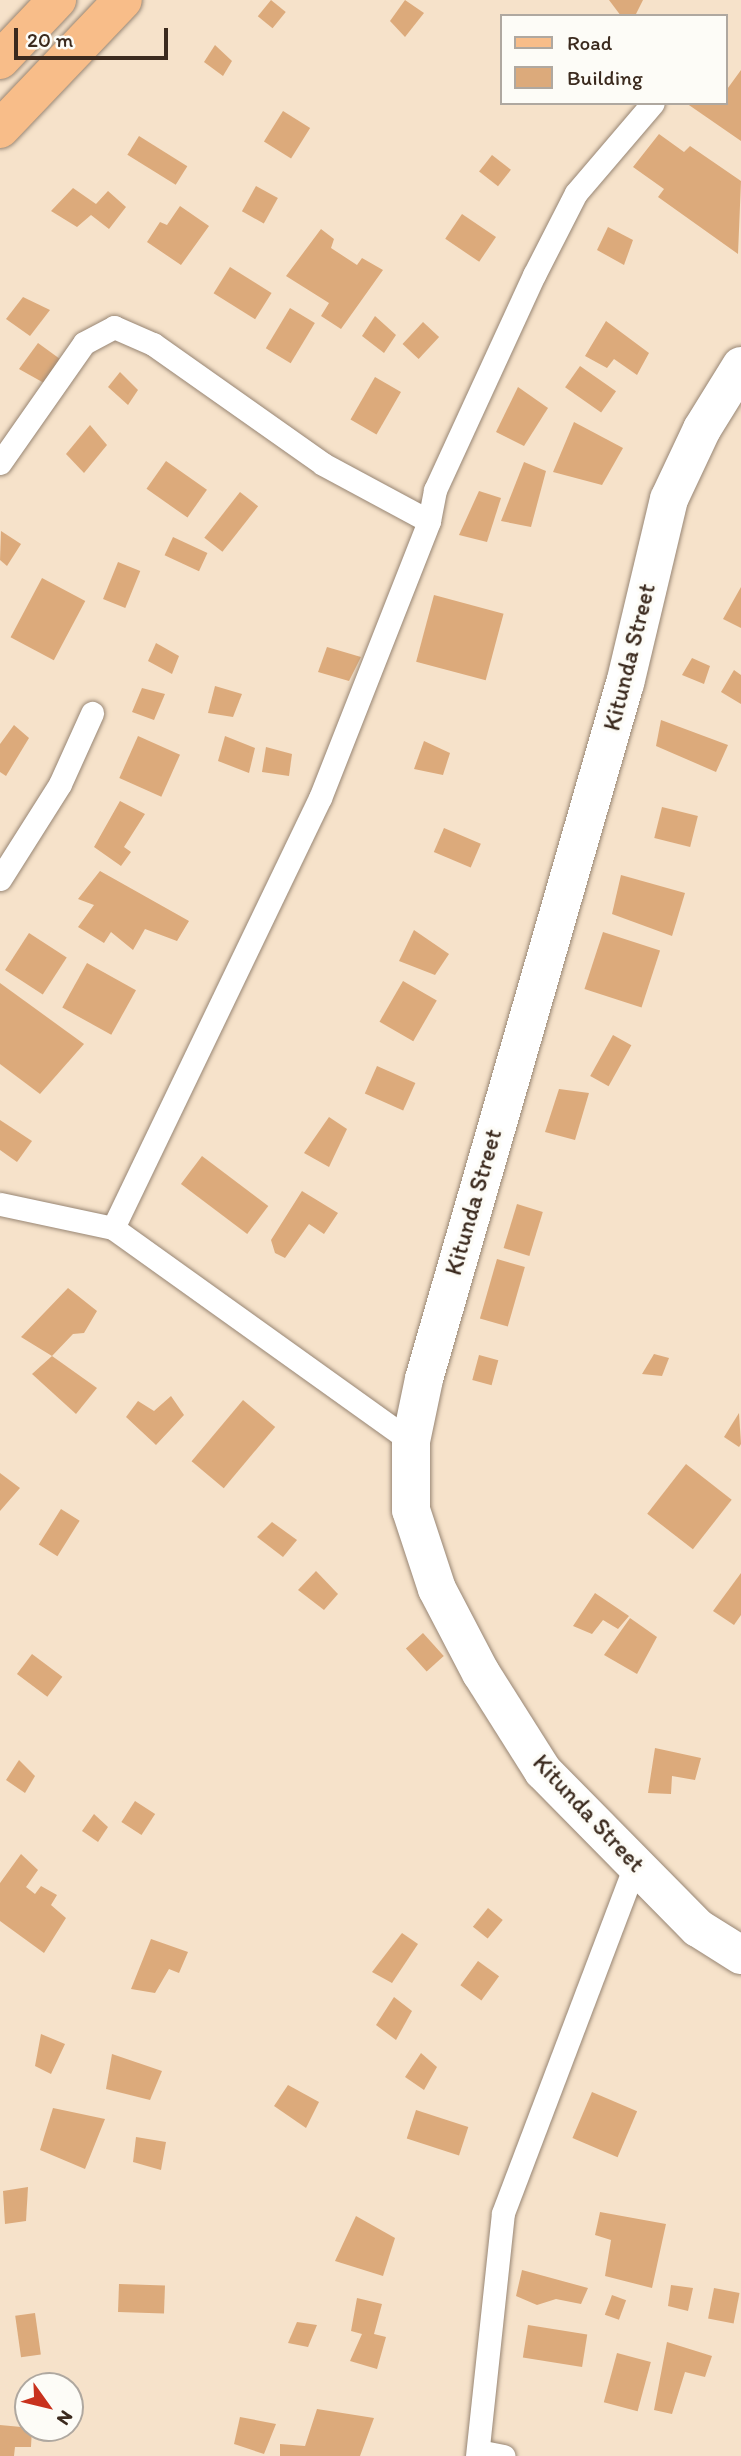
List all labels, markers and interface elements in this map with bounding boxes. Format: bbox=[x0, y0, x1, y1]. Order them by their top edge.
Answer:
scale bar bbox=[18, 14, 172, 58]
legend bbox=[500, 14, 727, 105]
text: 20 m bbox=[27, 27, 73, 52]
text: Road bbox=[567, 30, 612, 55]
text: Building bbox=[567, 65, 643, 90]
street label: Kitunda Street bbox=[597, 580, 661, 734]
street label: Kitunda Street bbox=[438, 1126, 508, 1278]
street label: Kitunda Street bbox=[527, 1748, 651, 1878]
north arrow bbox=[14, 2372, 84, 2442]
text: N bbox=[52, 2406, 78, 2430]

